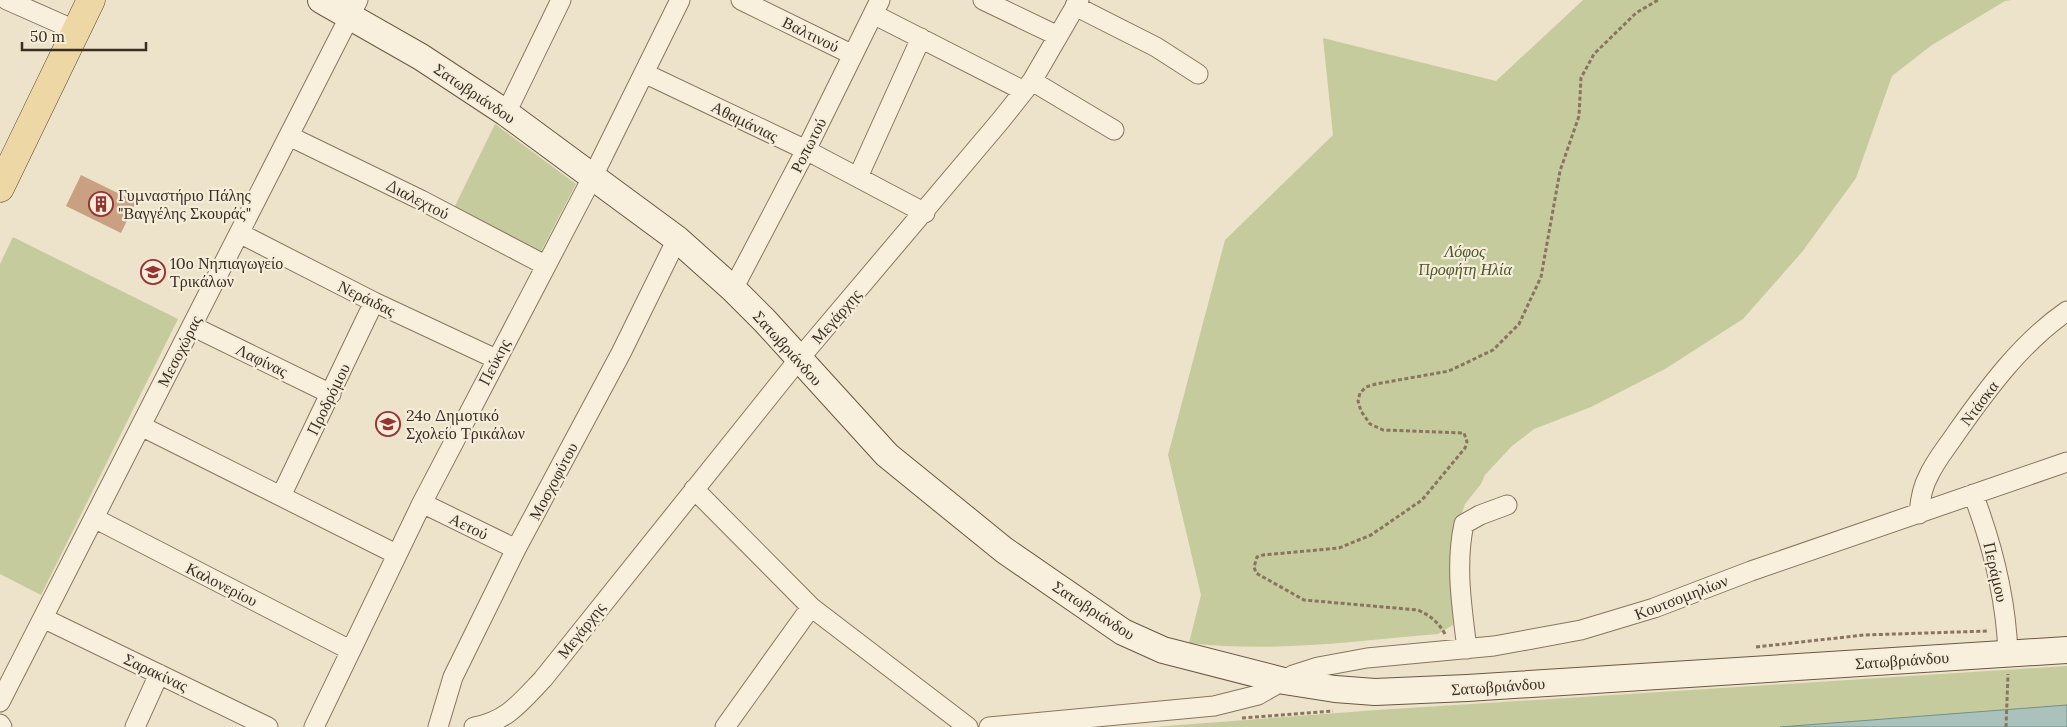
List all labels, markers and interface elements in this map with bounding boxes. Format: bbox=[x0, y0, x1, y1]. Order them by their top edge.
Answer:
street label: Βαλτινού bbox=[779, 12, 843, 56]
scale bar bbox=[22, 20, 146, 52]
text: 50 m bbox=[30, 27, 65, 46]
street label: Σατωβριάνδου bbox=[430, 58, 520, 128]
street label: Αθαμάνιας bbox=[708, 96, 782, 146]
street label: Ροπωτού bbox=[786, 114, 830, 176]
street label: Διαλεχτού bbox=[383, 175, 453, 223]
place label: Γυμναστήριο Πάλης "Βαγγέλης Σκουράς" bbox=[118, 185, 252, 223]
building icon: Γυμναστήριο Πάλης "Βαγγέλης Σκουράς" bbox=[88, 191, 114, 217]
park label: Λόφος Προφήτη Ηλία bbox=[1418, 241, 1512, 279]
place label: 10ο Νηπιαγωγείο Τρικάλων bbox=[170, 253, 283, 291]
school or university icon: 10ο Νηπιαγωγείο Τρικάλων bbox=[140, 259, 166, 285]
street label: Νεράιδας bbox=[335, 276, 399, 321]
street label: Μεγάρχης bbox=[807, 284, 866, 348]
street label: Σατωβριάνδου bbox=[749, 306, 827, 390]
street label: Μεσοχώρας bbox=[152, 311, 206, 390]
street label: Πεύκης bbox=[474, 335, 514, 389]
street label: Λαφίνας bbox=[233, 339, 292, 381]
street label: Προδρόμου bbox=[302, 360, 354, 438]
street label: Ντάσκα bbox=[1956, 376, 2003, 430]
place label: 24ο Δημοτικό Σχολείο Τρικάλων bbox=[406, 405, 525, 443]
school or university icon: 24ο Δημοτικό Σχολείο Τρικάλων bbox=[375, 411, 401, 437]
street label: Μοσχοφύτου bbox=[524, 439, 582, 523]
street label: Αετού bbox=[446, 508, 492, 544]
street label: Περάμου bbox=[1979, 540, 2013, 604]
street label: Καλονερίου bbox=[183, 558, 261, 610]
street label: Κουτσομηλίων bbox=[1631, 570, 1731, 624]
street label: Σατωβριάνδου bbox=[1049, 576, 1139, 644]
street label: Μεγάρχης bbox=[553, 597, 610, 662]
street label: Σατωβριάνδου bbox=[1854, 647, 1950, 673]
street label: Σαρακίνας bbox=[121, 648, 192, 696]
street label: Σατωβριάνδου bbox=[1450, 673, 1546, 699]

